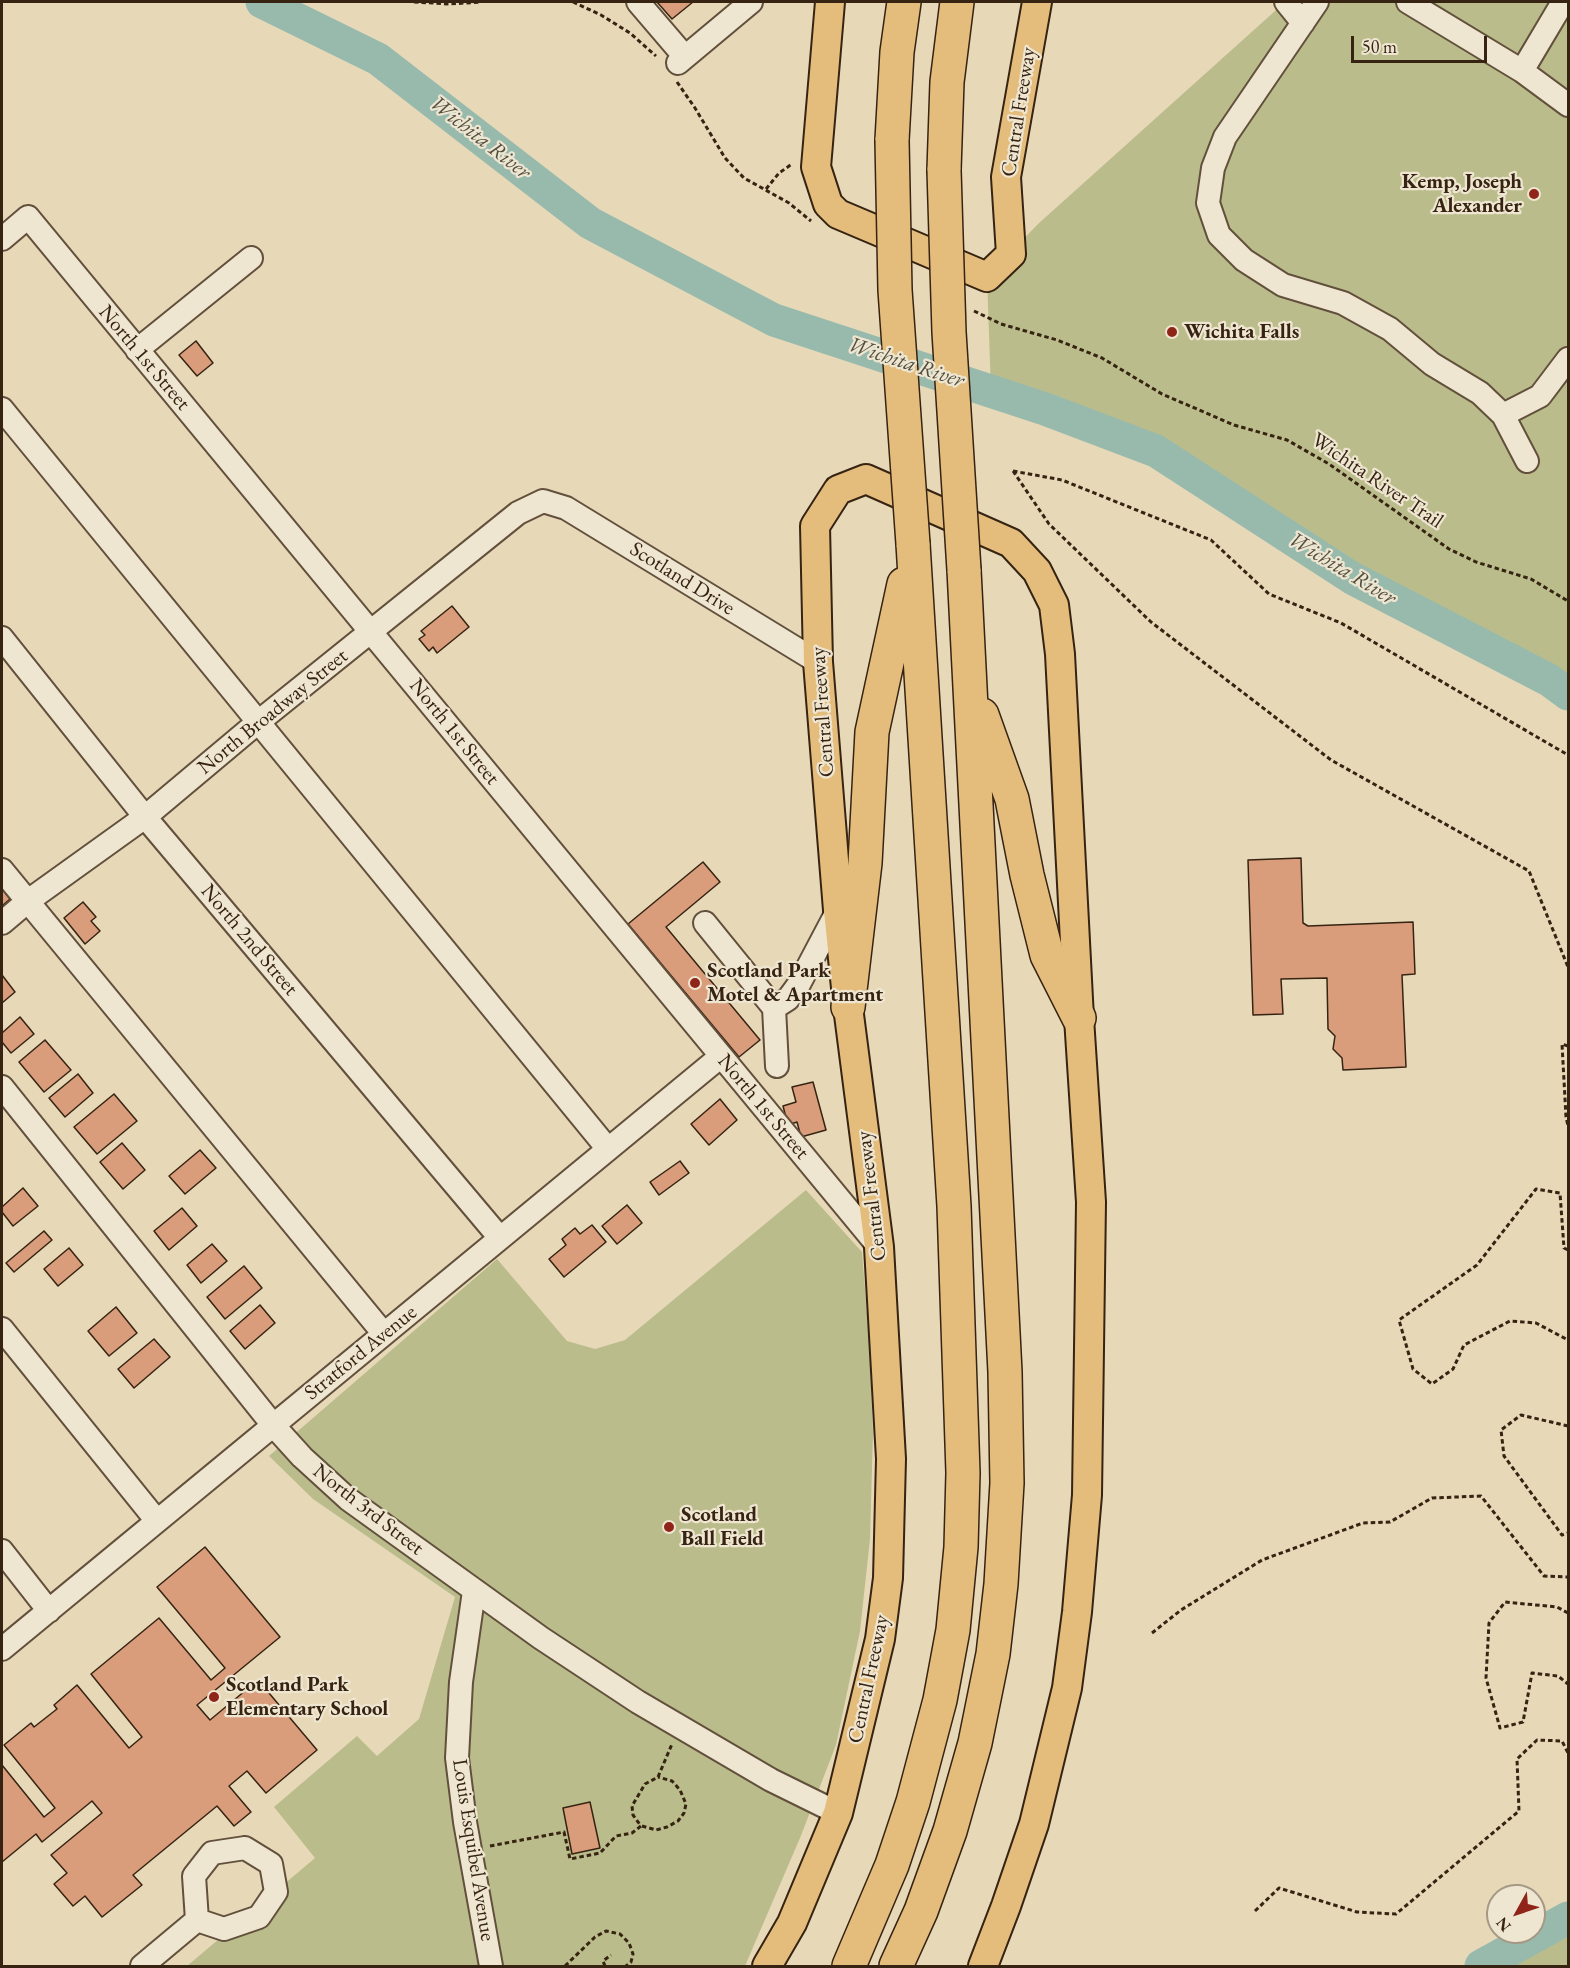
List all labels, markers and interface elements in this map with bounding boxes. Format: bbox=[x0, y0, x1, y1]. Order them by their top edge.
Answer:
scale bar bbox=[1354, 24, 1490, 62]
text: 50 m bbox=[1362, 35, 1397, 58]
street label: Central Freeway bbox=[996, 45, 1042, 179]
water label: Wichita River bbox=[424, 90, 536, 186]
place label: Kemp, Joseph Alexander bbox=[1402, 169, 1522, 219]
marker: Kemp, Joseph Alexander bbox=[1527, 187, 1541, 201]
street label: North 1st Street bbox=[93, 300, 195, 416]
place label: Wichita Falls bbox=[1184, 319, 1299, 345]
marker: Wichita Falls bbox=[1165, 325, 1179, 339]
water label: Wichita River bbox=[845, 332, 967, 394]
street label: Wichita River Trail bbox=[1306, 428, 1448, 534]
water label: Wichita River bbox=[1283, 527, 1401, 611]
street label: Scotland Drive bbox=[625, 537, 739, 621]
street label: North Broadway Street bbox=[193, 644, 353, 780]
street label: Central Freeway bbox=[806, 646, 840, 778]
street label: North 1st Street bbox=[403, 674, 505, 790]
street label: North 2nd Street bbox=[195, 879, 303, 1001]
place label: Scotland Park Motel & Apartment bbox=[707, 958, 883, 1008]
marker: Scotland Park Motel & Apartment bbox=[688, 976, 702, 990]
street label: North 1st Street bbox=[712, 1049, 814, 1165]
street label: Central Freeway bbox=[852, 1130, 892, 1262]
street label: Stratford Avenue bbox=[300, 1300, 422, 1406]
street label: North 3rd Street bbox=[308, 1459, 428, 1561]
place label: Scotland Ball Field bbox=[681, 1502, 764, 1552]
marker: Scotland Ball Field bbox=[662, 1520, 676, 1534]
street label: Central Freeway bbox=[843, 1612, 895, 1746]
place label: Scotland Park Elementary School bbox=[226, 1672, 388, 1722]
marker: Scotland Park Elementary School bbox=[207, 1690, 221, 1704]
street label: Louis Esquibel Avenue bbox=[446, 1757, 500, 1943]
north arrow bbox=[1486, 1884, 1546, 1944]
text: N bbox=[1491, 1913, 1516, 1936]

